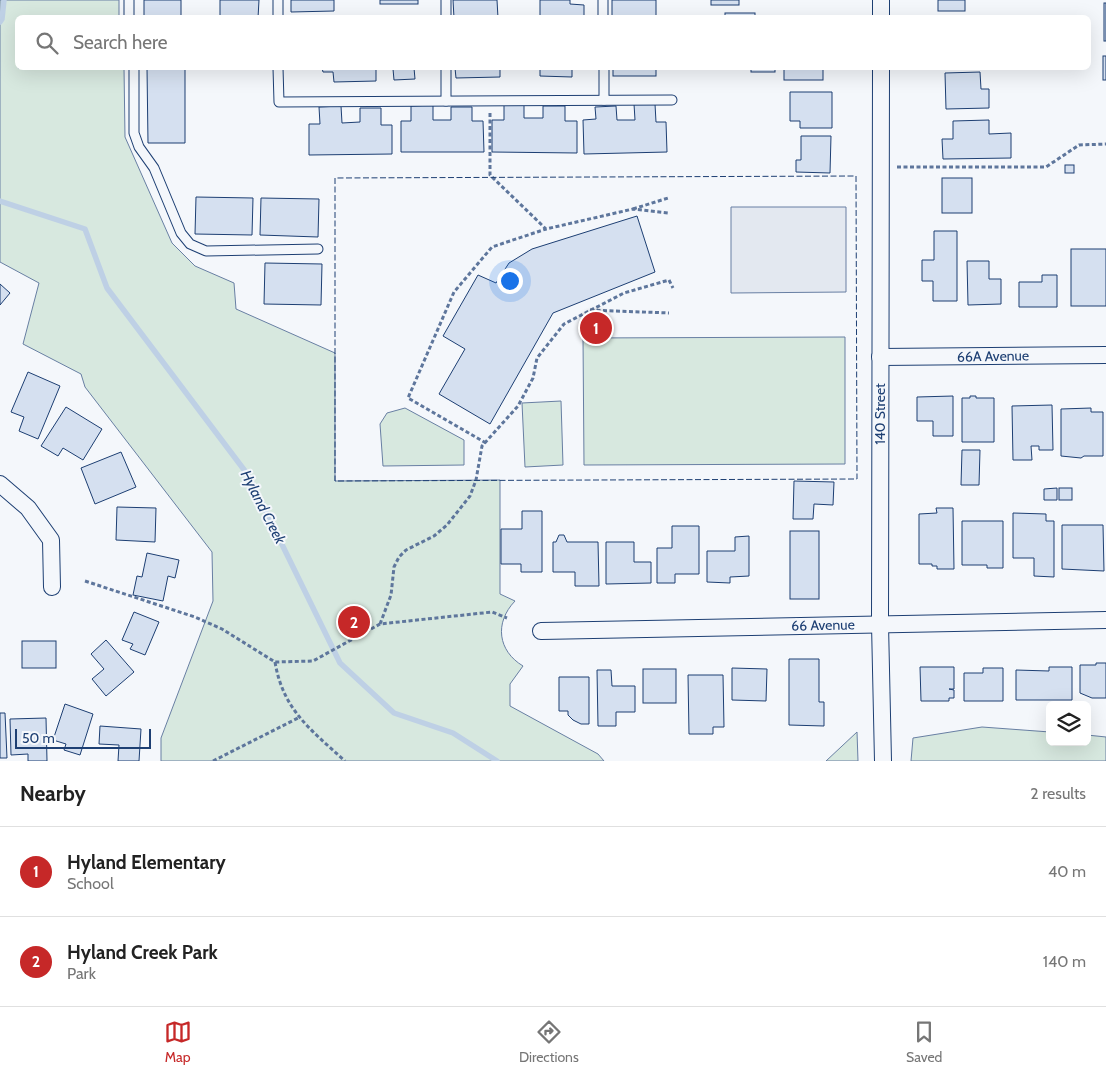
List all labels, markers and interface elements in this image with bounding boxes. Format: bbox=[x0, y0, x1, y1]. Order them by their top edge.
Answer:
search box bbox=[15, 15, 1091, 70]
icon: search bbox=[33, 29, 61, 57]
text: Search here bbox=[73, 31, 167, 54]
your location bbox=[497, 268, 523, 294]
pin: 1 bbox=[580, 309, 612, 347]
street label: 66A Avenue bbox=[957, 346, 1029, 366]
street label: 140 Street bbox=[871, 383, 889, 445]
water label: Hyland Creek bbox=[237, 467, 290, 547]
pin: 2 bbox=[338, 603, 370, 641]
street label: 66 Avenue bbox=[791, 615, 855, 635]
map controls bbox=[1046, 701, 1091, 746]
button: layers bbox=[1046, 701, 1091, 746]
scale bar bbox=[15, 726, 151, 749]
text: 50 m bbox=[22, 729, 55, 747]
text: Nearby bbox=[20, 781, 86, 806]
text: 2 results bbox=[1030, 784, 1086, 803]
text: Hyland Elementary bbox=[67, 851, 226, 874]
text: 1 bbox=[33, 862, 39, 881]
text: 40 m bbox=[1048, 862, 1086, 881]
text: School bbox=[67, 874, 114, 893]
text: Hyland Creek Park bbox=[67, 941, 218, 964]
text: 2 bbox=[32, 952, 40, 971]
text: 140 m bbox=[1043, 952, 1086, 971]
text: Park bbox=[67, 964, 96, 983]
tab: Map bbox=[164, 1018, 192, 1066]
tab: Directions bbox=[519, 1018, 579, 1066]
tab: Saved bbox=[906, 1018, 942, 1066]

